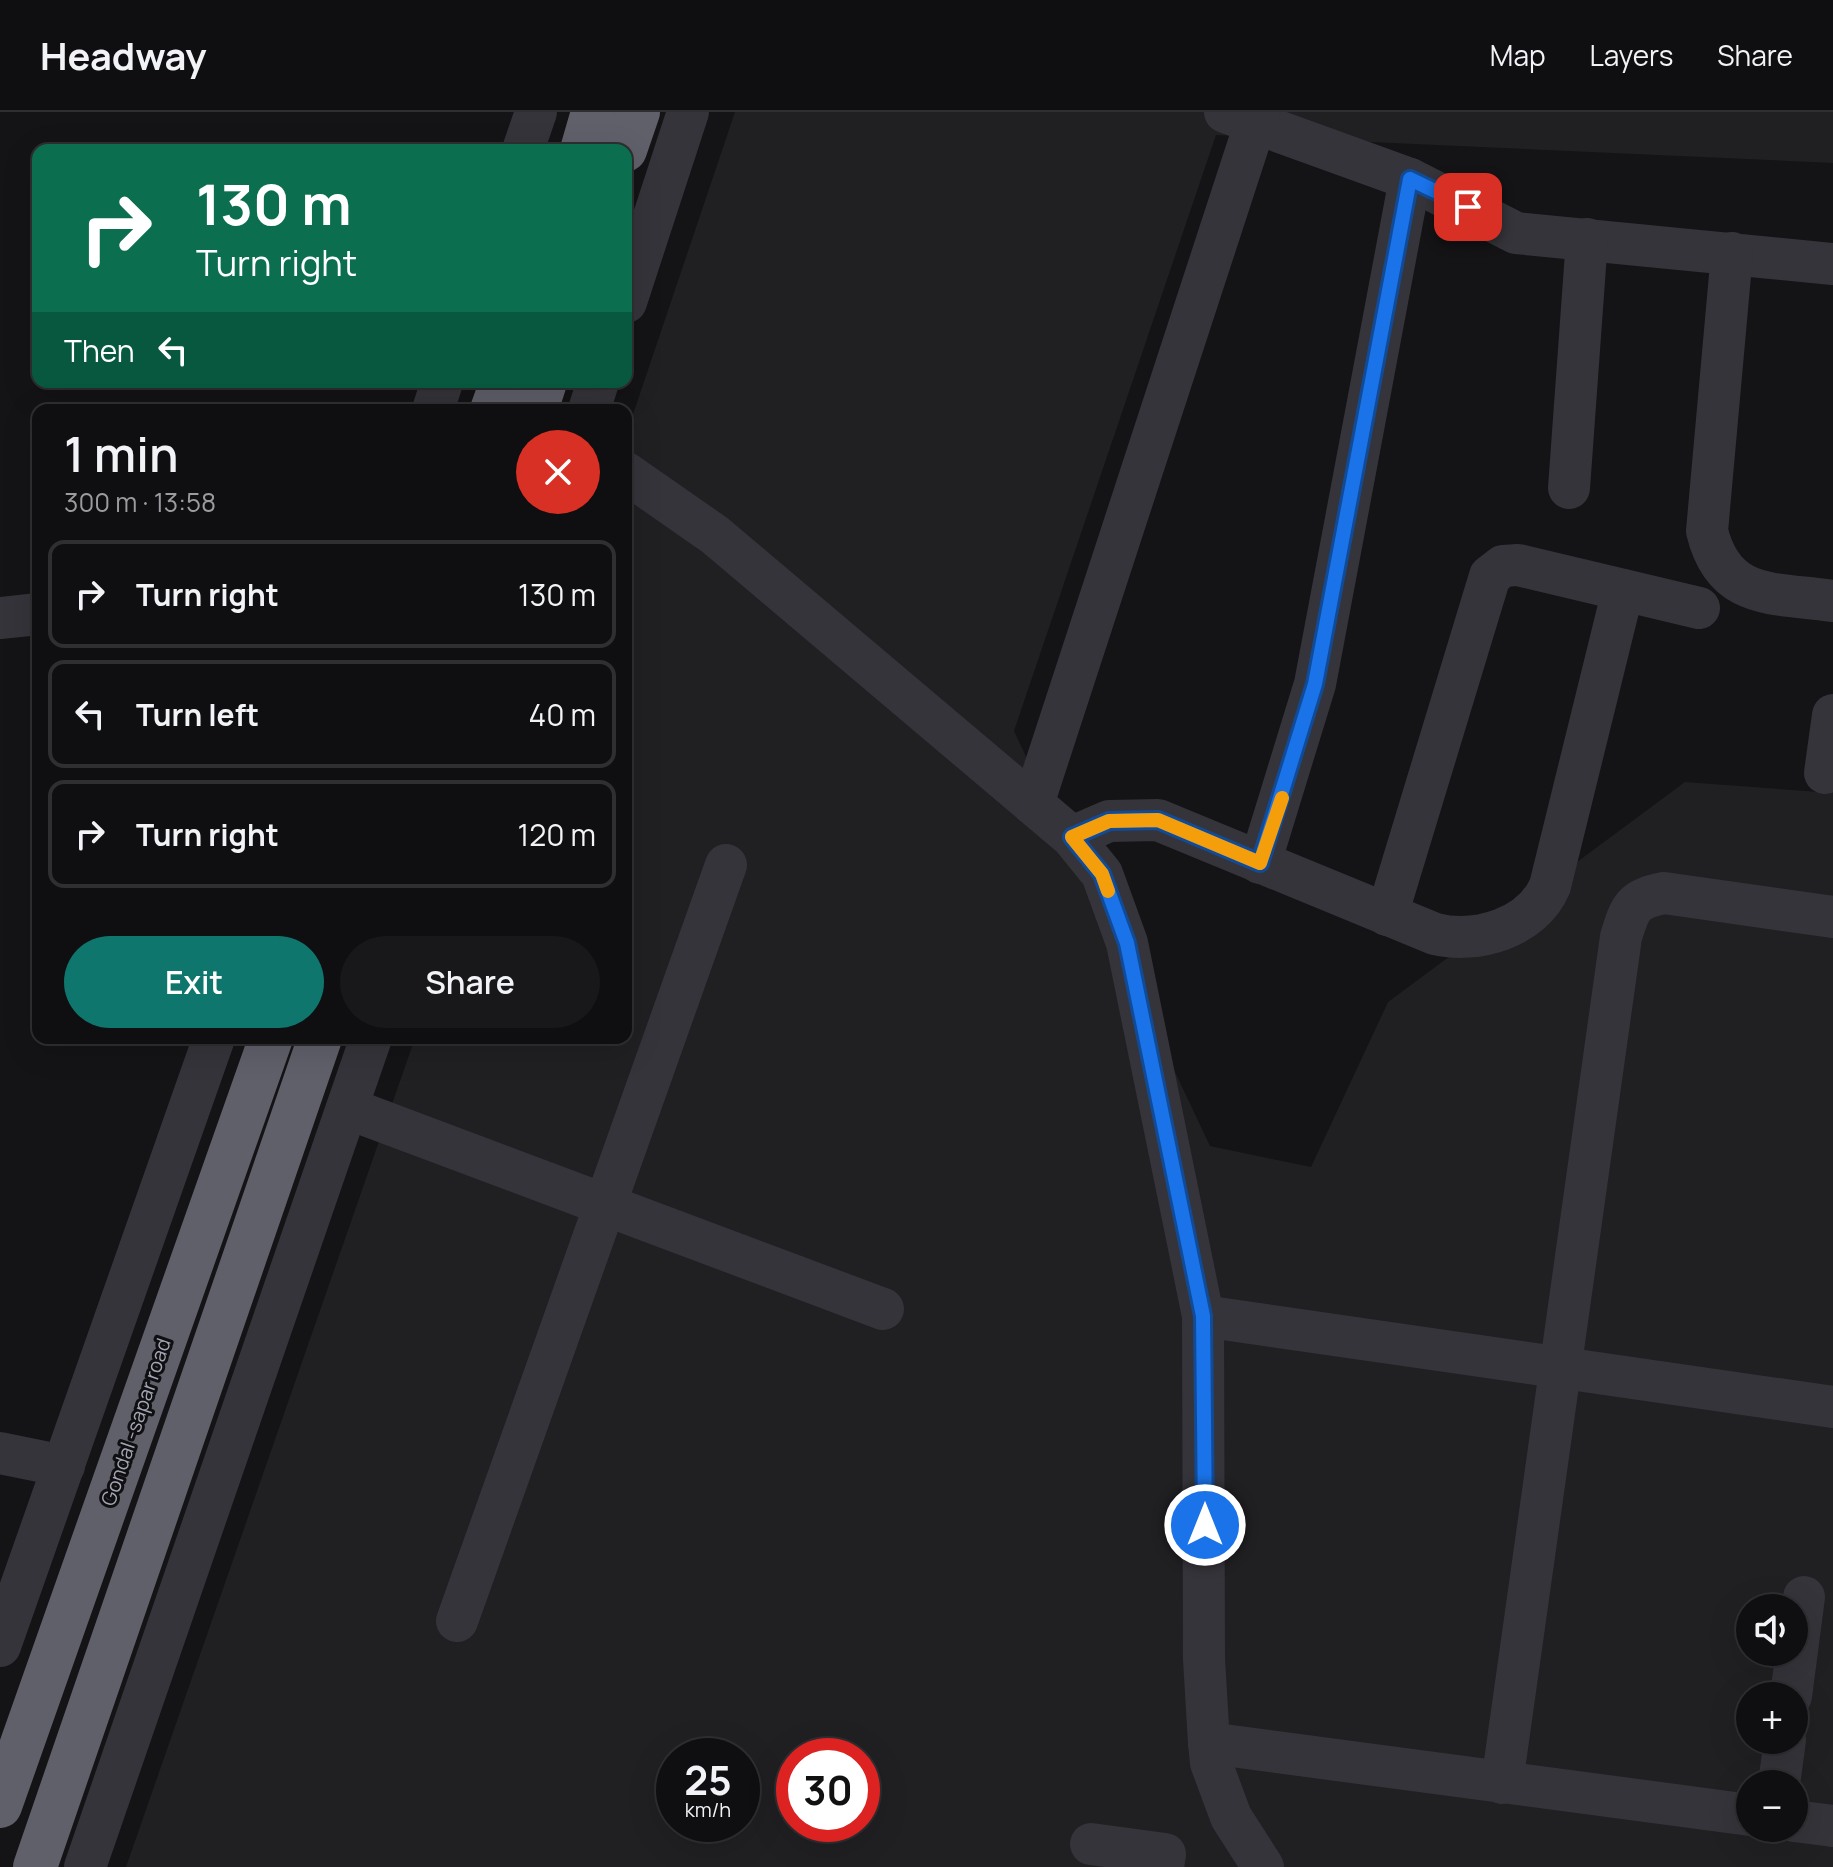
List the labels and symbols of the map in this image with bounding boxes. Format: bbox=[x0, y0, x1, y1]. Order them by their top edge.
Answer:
pin bbox=[1434, 173, 1502, 241]
street label: Gondal -sapar road bbox=[94, 1335, 177, 1509]
position arrow bbox=[1163, 1483, 1247, 1567]
speed limit sign: 30 bbox=[776, 1738, 880, 1842]

